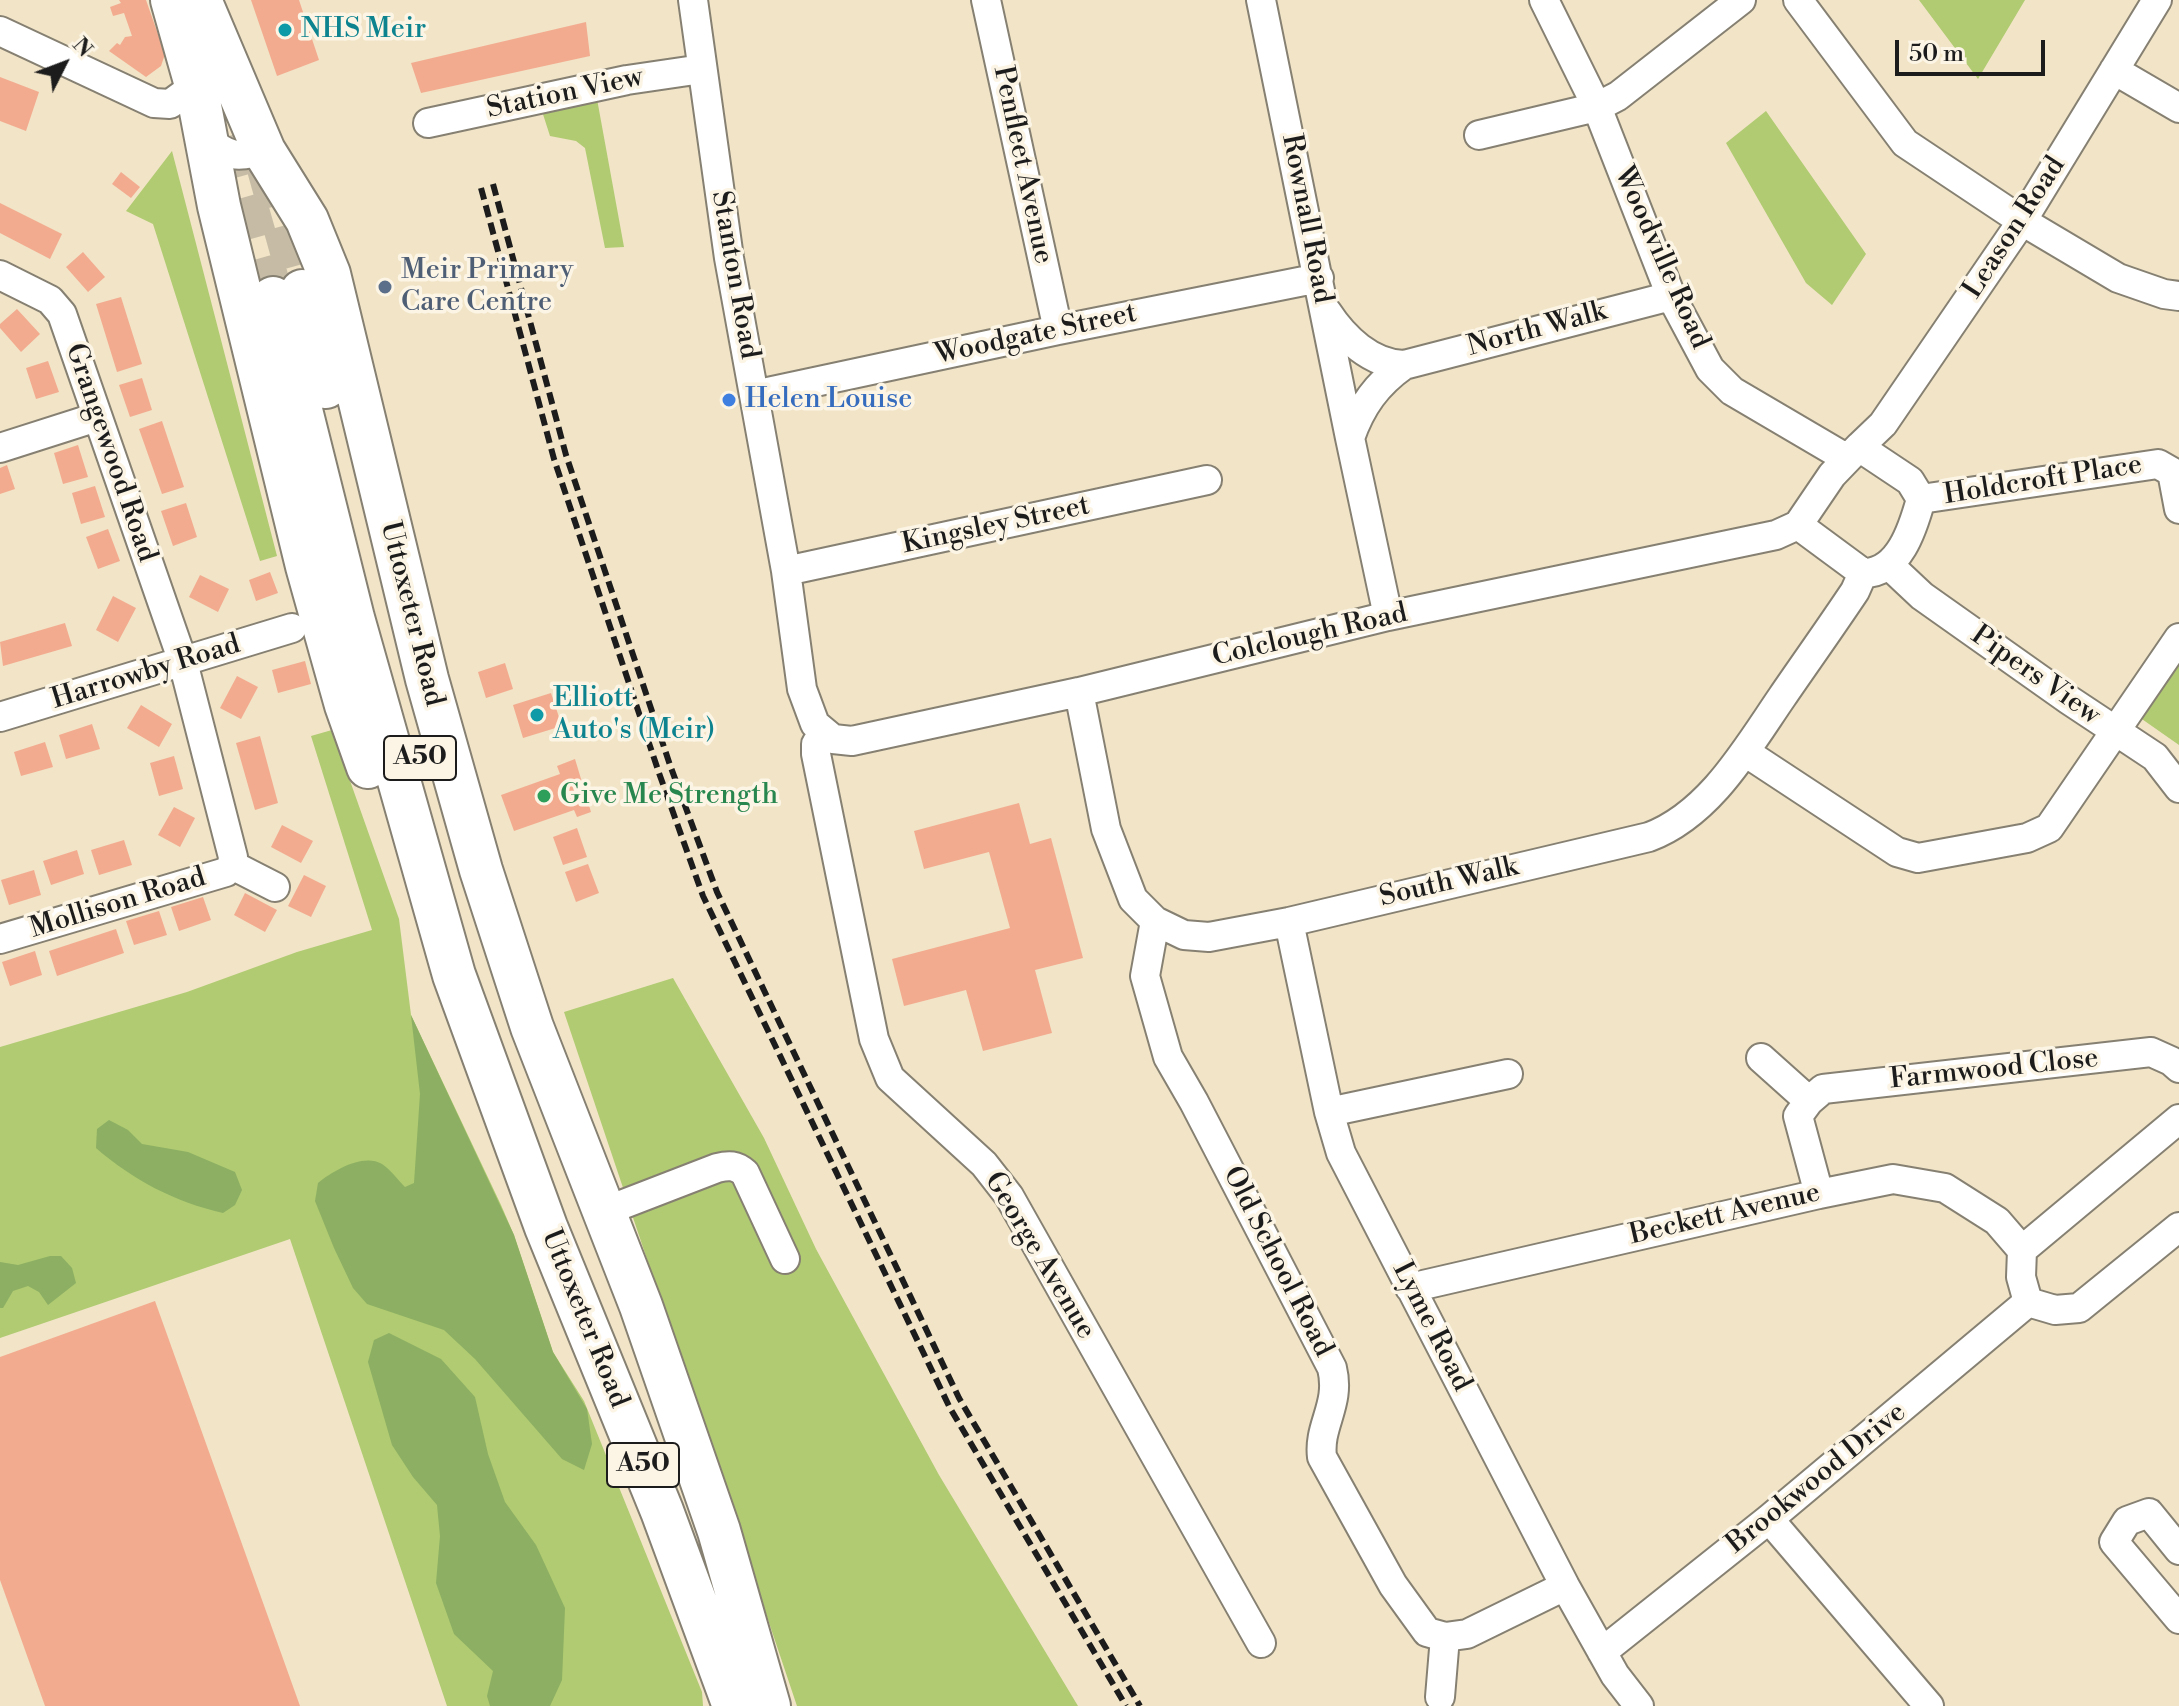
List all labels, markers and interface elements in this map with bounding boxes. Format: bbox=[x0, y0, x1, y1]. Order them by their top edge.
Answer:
place label: NHS Meir bbox=[301, 13, 426, 47]
marker: NHS Meir bbox=[276, 21, 294, 39]
north arrow bbox=[24, 24, 104, 104]
scale bar bbox=[1899, 24, 2049, 74]
text: N bbox=[66, 32, 98, 63]
text: 50 m bbox=[1909, 39, 1964, 69]
street label: Station View bbox=[484, 61, 646, 127]
street label: Penfleet Avenue bbox=[985, 63, 1059, 267]
street label: Rownall Road bbox=[1273, 131, 1339, 307]
street label: Leason Road bbox=[1957, 151, 2073, 305]
street label: Woodville Road bbox=[1606, 162, 1716, 354]
street label: Stanton Road bbox=[703, 188, 765, 362]
place label: Meir Primary Care Centre bbox=[401, 254, 573, 320]
marker: Meir Primary Care Centre bbox=[376, 278, 394, 296]
street label: North Walk bbox=[1464, 295, 1610, 365]
street label: Woodgate Street bbox=[932, 297, 1140, 373]
street label: Grangewood Road bbox=[57, 339, 163, 567]
place label: Helen Louise bbox=[745, 383, 912, 417]
marker: Helen Louise bbox=[720, 391, 738, 409]
street label: Holdcroft Place bbox=[1941, 449, 2145, 513]
street label: Kingsley Street bbox=[899, 490, 1093, 562]
street label: Uttoxeter Road bbox=[372, 518, 450, 710]
street label: Colclough Road bbox=[1209, 597, 1411, 675]
street label: Pipers View bbox=[1964, 619, 2106, 733]
street label: Harrowby Road bbox=[48, 628, 244, 718]
place label: Elliott Auto's (Meir) bbox=[553, 682, 715, 748]
marker: Elliott Auto's (Meir) bbox=[528, 706, 546, 724]
road number: A50 bbox=[384, 736, 456, 780]
place label: Give Me Strength bbox=[560, 779, 778, 813]
marker: Give Me Strength bbox=[535, 787, 553, 805]
street label: South Walk bbox=[1376, 851, 1522, 915]
street label: Mollison Road bbox=[26, 861, 210, 947]
street label: Farmwood Close bbox=[1888, 1042, 2100, 1098]
street label: Old School Road bbox=[1215, 1161, 1339, 1363]
street label: George Avenue bbox=[976, 1166, 1102, 1346]
street label: Beckett Avenue bbox=[1627, 1177, 1823, 1253]
street label: Uttoxeter Road bbox=[533, 1225, 635, 1413]
street label: Lyme Road bbox=[1384, 1257, 1478, 1397]
street label: Brookwood Drive bbox=[1721, 1396, 1913, 1562]
road number: A50 bbox=[607, 1443, 679, 1487]

